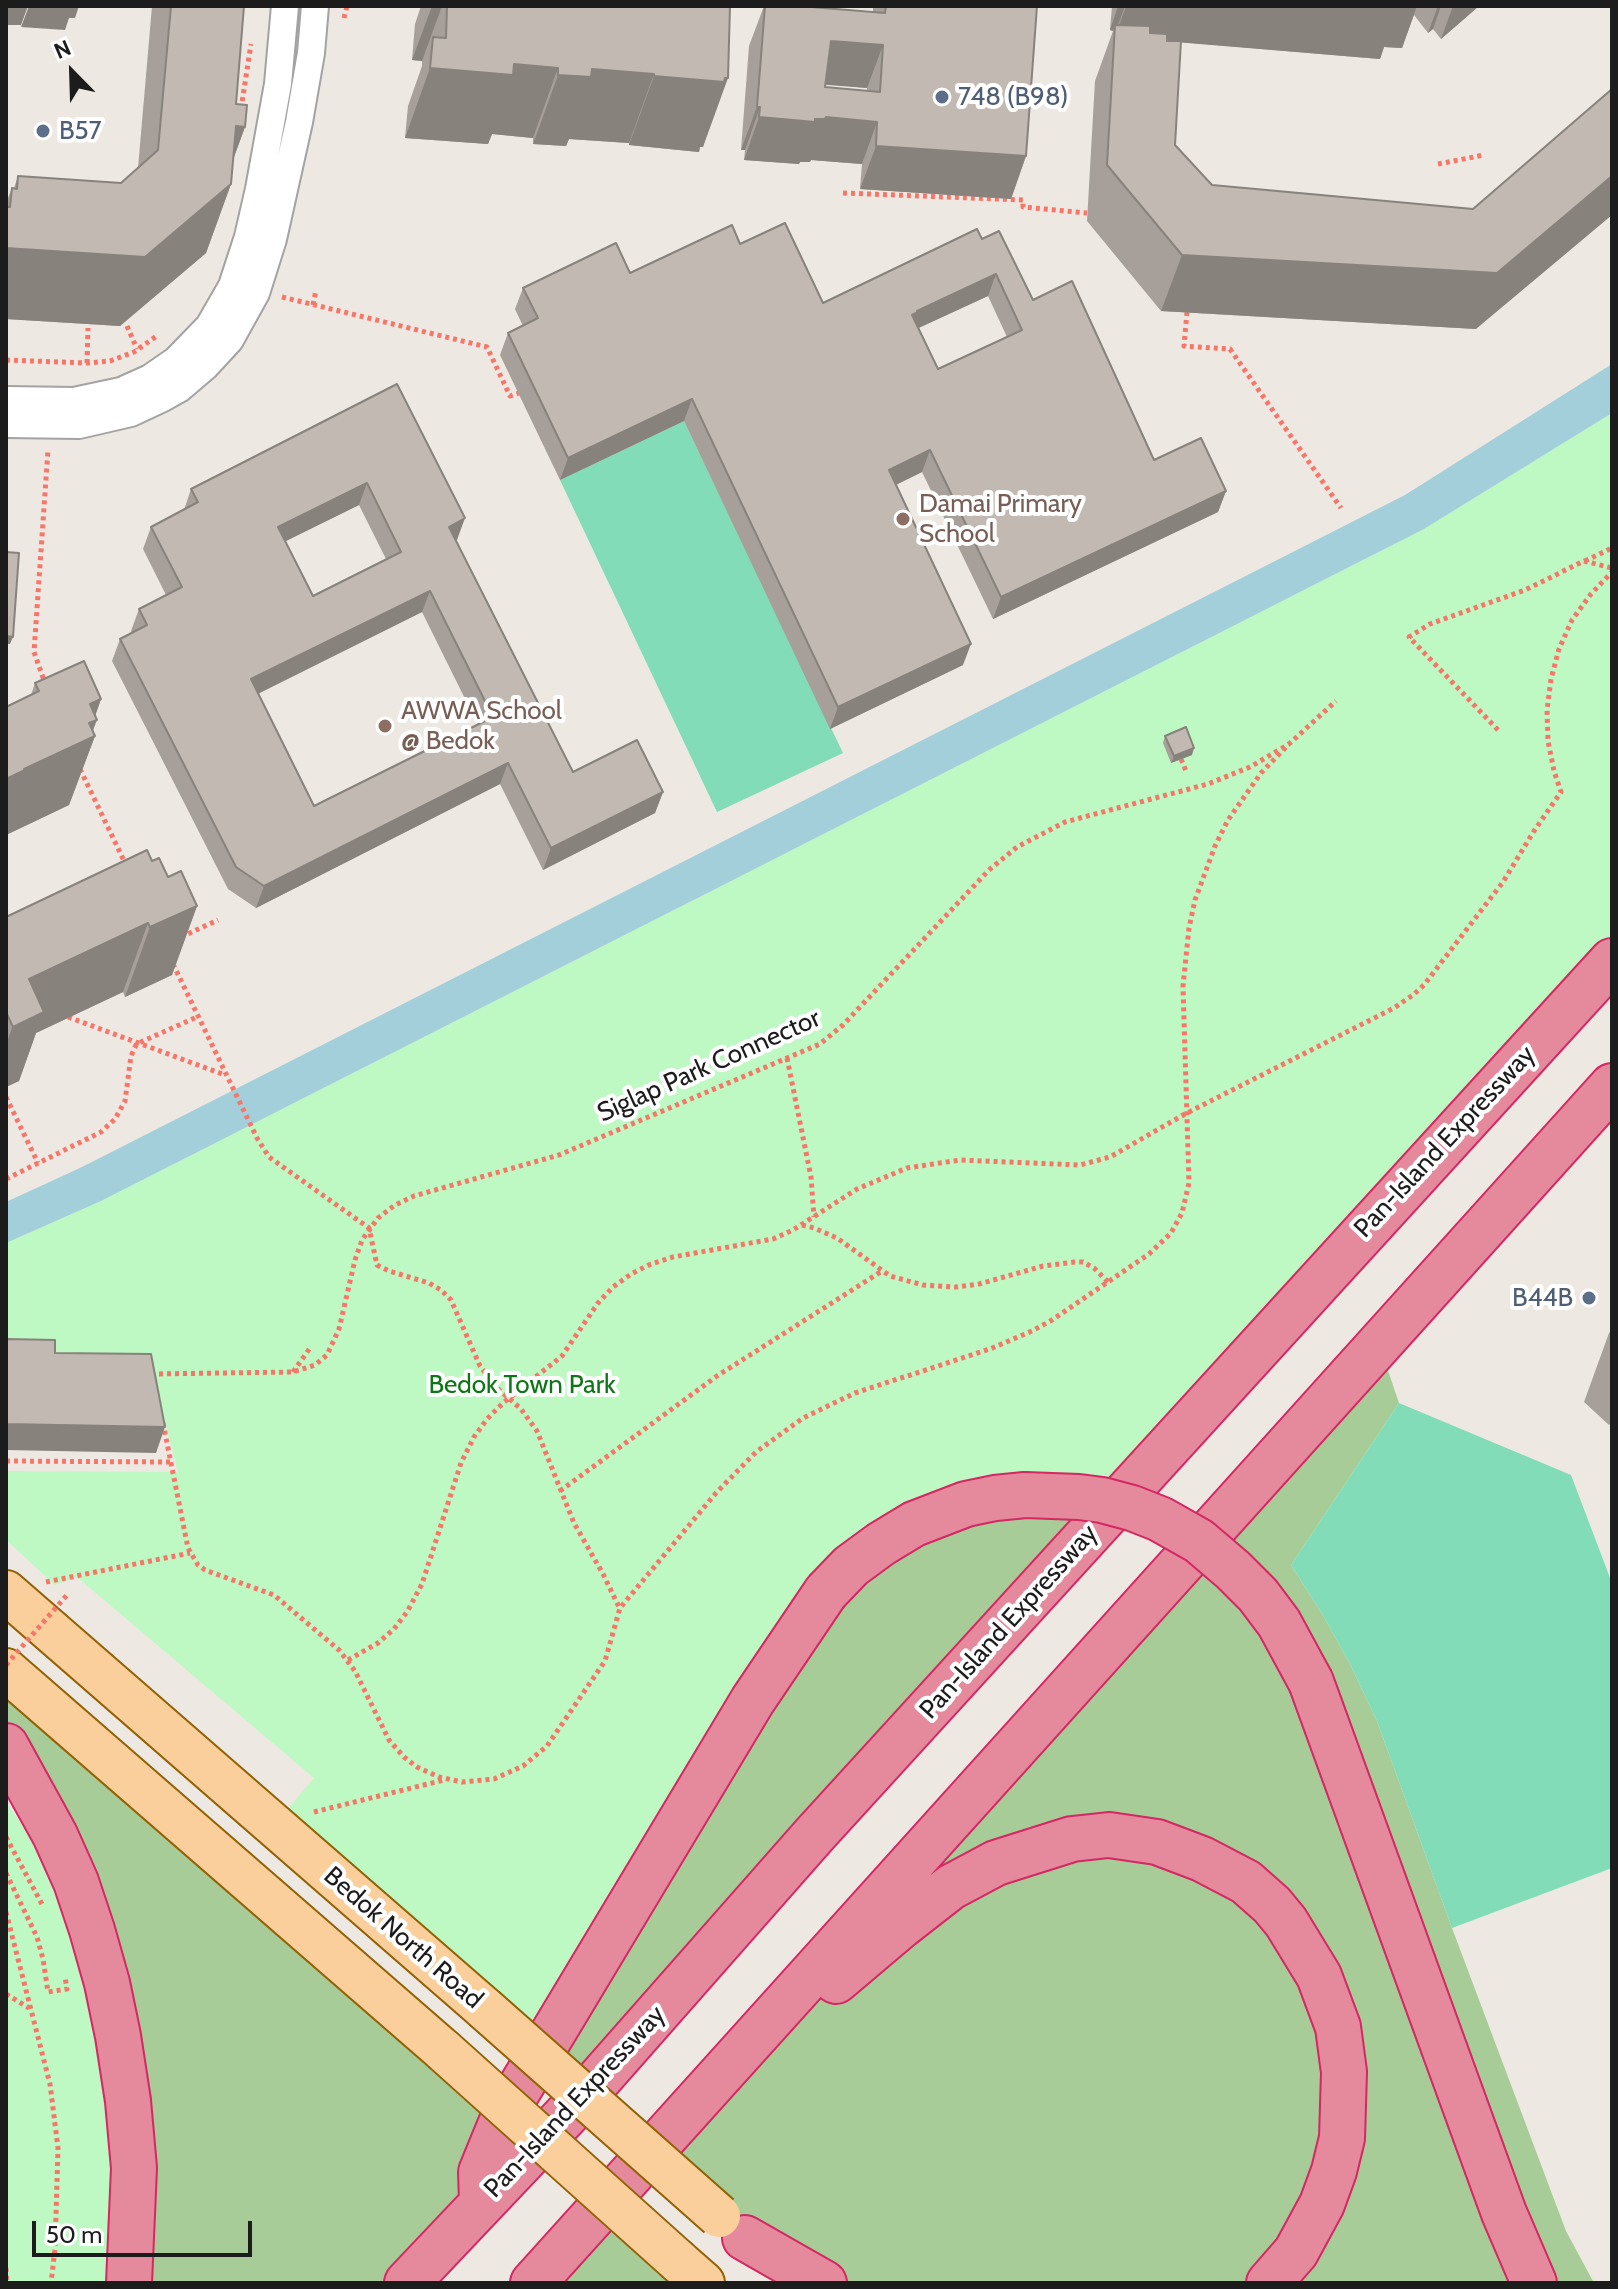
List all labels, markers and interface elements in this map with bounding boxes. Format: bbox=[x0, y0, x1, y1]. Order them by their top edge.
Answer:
north arrow bbox=[32, 32, 112, 112]
text: N bbox=[50, 34, 75, 65]
place label: 748 (B98) bbox=[958, 81, 1068, 113]
marker: 748 (B98) bbox=[933, 88, 951, 106]
place label: B57 bbox=[59, 115, 102, 147]
marker: B57 bbox=[34, 122, 52, 140]
place label: Damai Primary School bbox=[919, 488, 1082, 550]
marker: Damai Primary School bbox=[894, 510, 912, 528]
place label: AWWA School @ Bedok bbox=[401, 695, 562, 756]
marker: AWWA School @ Bedok bbox=[376, 717, 394, 735]
street label: Siglap Park Connector bbox=[593, 1003, 825, 1129]
street label: Pan-Island Expressway bbox=[1348, 1040, 1542, 1244]
place label: B44B bbox=[1512, 1282, 1573, 1314]
marker: B44B bbox=[1580, 1289, 1598, 1307]
park label: Bedok Town Park bbox=[428, 1369, 616, 1401]
street label: Pan-Island Expressway bbox=[913, 1518, 1105, 1726]
street label: Bedok North Road bbox=[317, 1860, 489, 2016]
street label: Pan-Island Expressway bbox=[478, 2000, 672, 2204]
scale bar bbox=[36, 2205, 256, 2255]
text: 50 m bbox=[46, 2220, 102, 2249]

